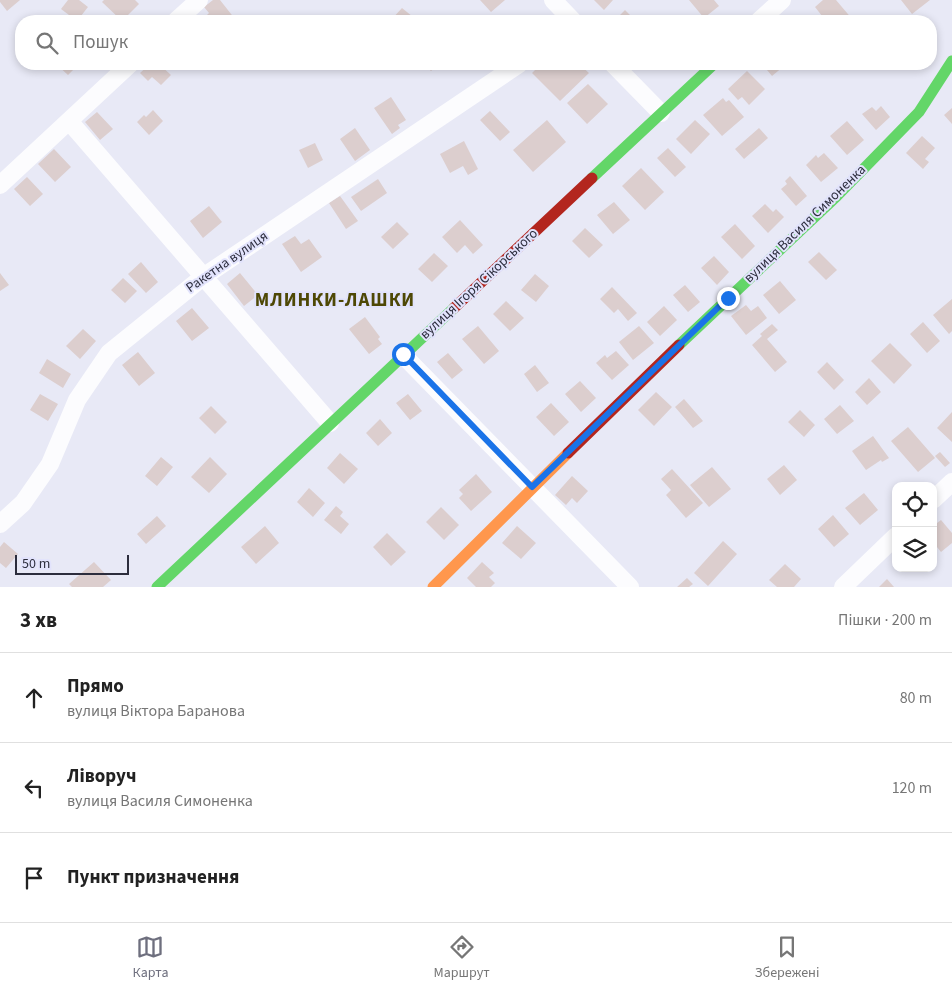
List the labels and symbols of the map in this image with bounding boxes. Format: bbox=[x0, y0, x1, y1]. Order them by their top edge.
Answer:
street label: вулиця Василя Симоненка bbox=[740, 160, 870, 288]
street label: вулиця Ігоря Сікорського bbox=[416, 224, 542, 344]
street label: Ракетна вулиця bbox=[182, 226, 272, 298]
district label: МЛИНКИ-ЛАШКИ bbox=[255, 287, 415, 314]
route end bbox=[717, 287, 740, 310]
route start bbox=[392, 343, 415, 366]
scale bar bbox=[15, 552, 129, 575]

